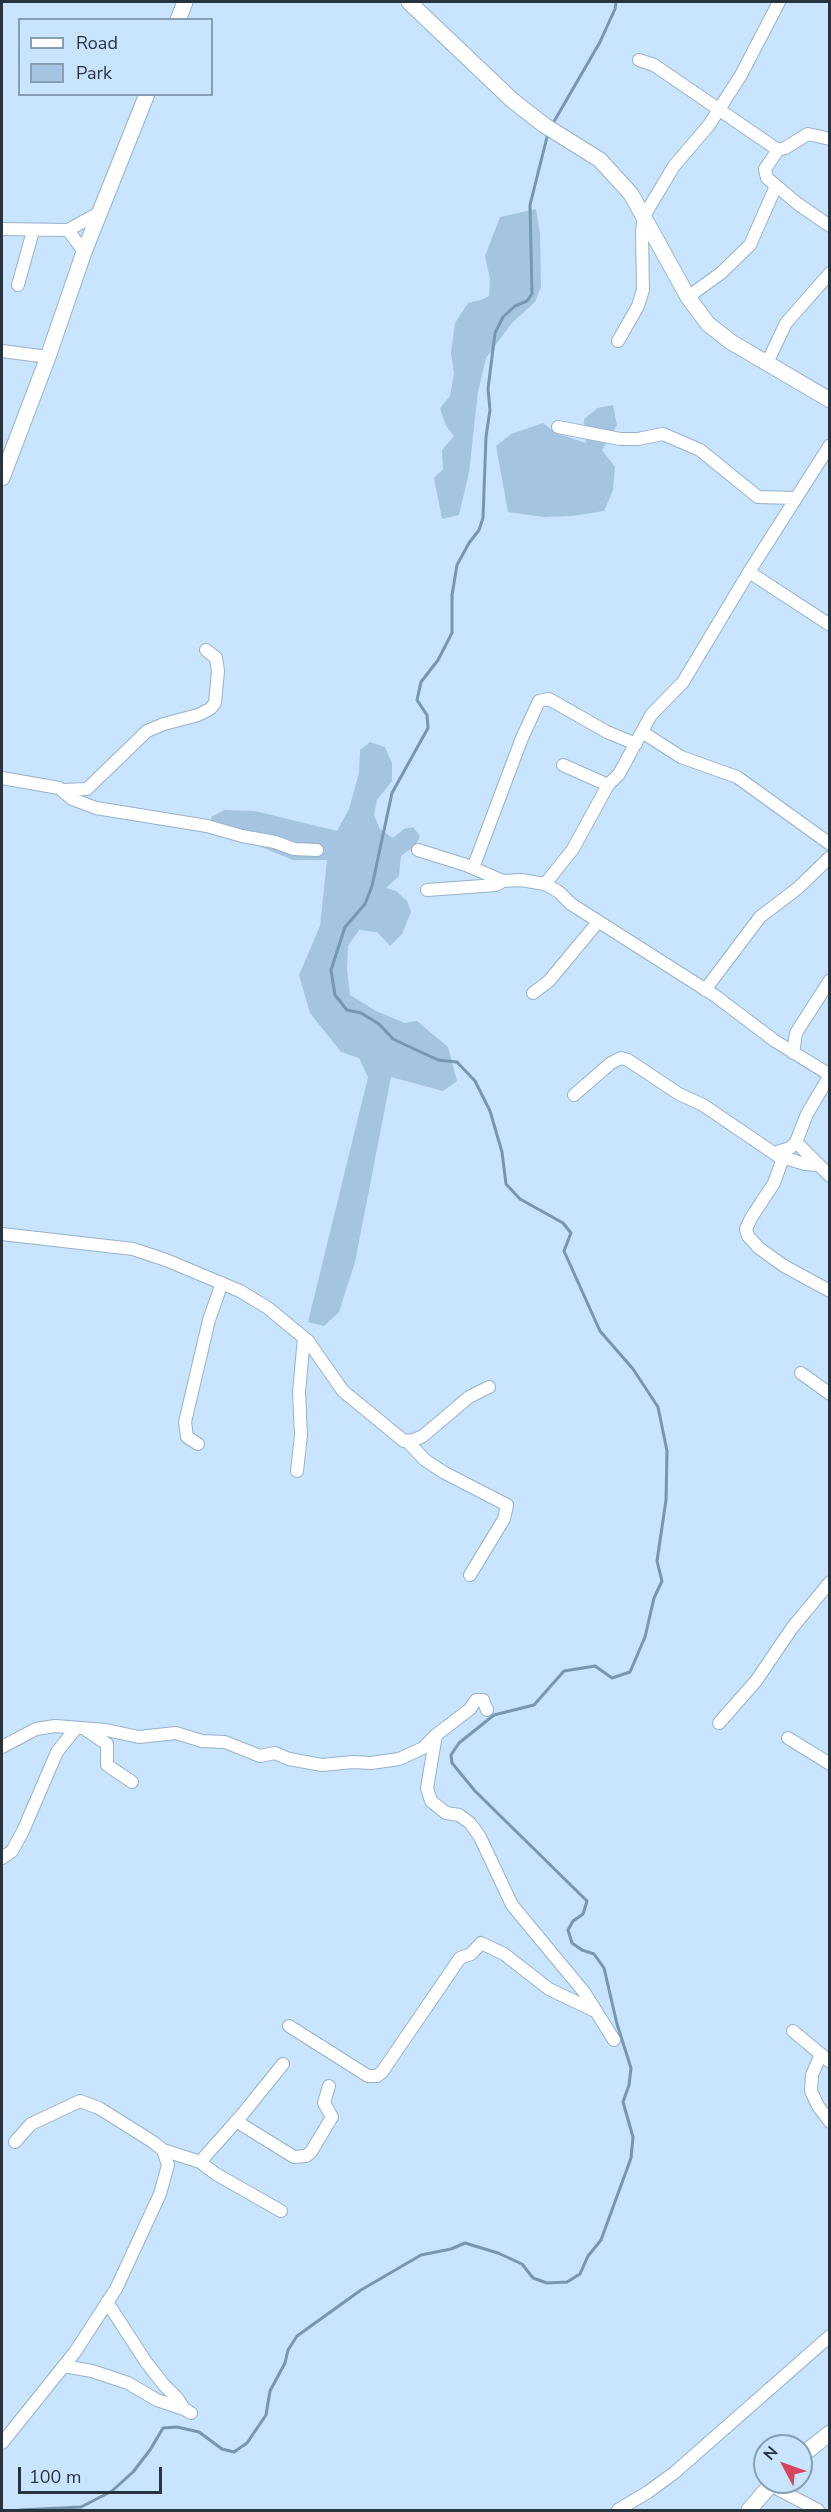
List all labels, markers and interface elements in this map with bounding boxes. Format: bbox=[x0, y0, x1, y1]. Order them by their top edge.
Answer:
legend bbox=[18, 18, 213, 96]
text: Road bbox=[76, 31, 118, 55]
text: Park bbox=[76, 61, 112, 85]
north arrow bbox=[753, 2434, 813, 2494]
text: N bbox=[759, 2442, 783, 2465]
scale bar bbox=[21, 2455, 165, 2493]
text: 100 m bbox=[29, 2465, 81, 2489]

